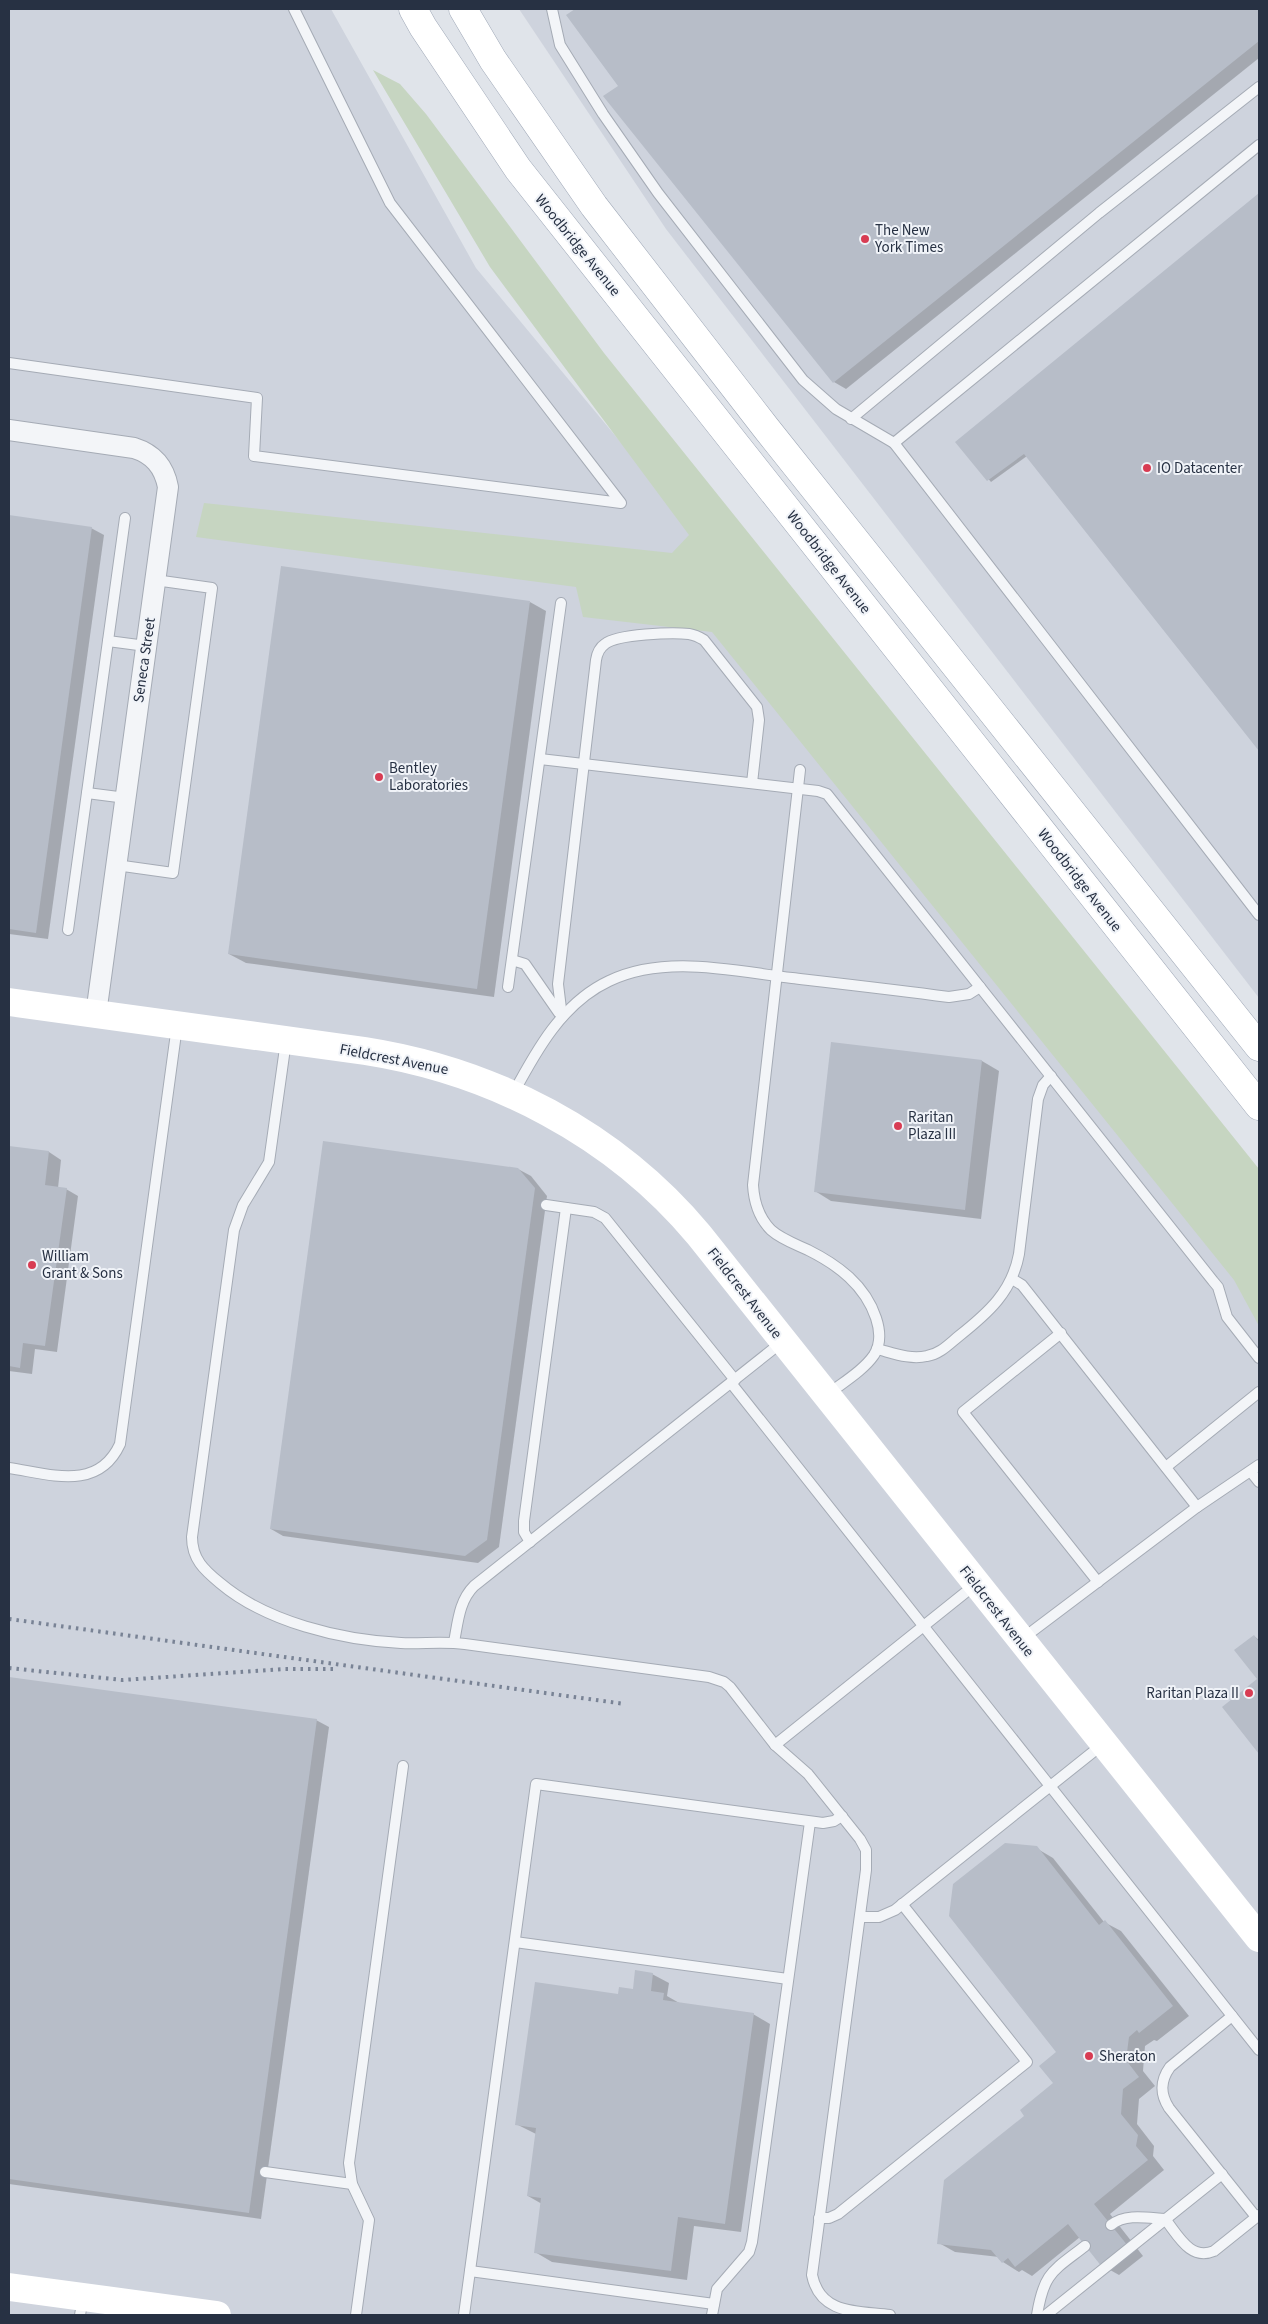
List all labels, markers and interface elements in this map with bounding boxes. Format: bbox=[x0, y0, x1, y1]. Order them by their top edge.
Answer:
street label: Woodbridge Avenue bbox=[530, 190, 625, 301]
place label: The New York Times bbox=[874, 220, 943, 258]
marker: The New York Times bbox=[859, 233, 871, 245]
place label: IO Datacenter bbox=[1157, 458, 1243, 479]
marker: IO Datacenter bbox=[1141, 462, 1153, 474]
street label: Woodbridge Avenue bbox=[782, 506, 876, 618]
street label: Seneca Street bbox=[128, 616, 161, 704]
place label: Bentley Laboratories bbox=[389, 758, 468, 796]
marker: Bentley Laboratories bbox=[373, 771, 385, 783]
street label: Woodbridge Avenue bbox=[1033, 824, 1127, 936]
street label: Fieldcrest Avenue bbox=[338, 1039, 450, 1080]
place label: Raritan Plaza III bbox=[908, 1107, 956, 1145]
marker: Raritan Plaza III bbox=[892, 1120, 904, 1132]
street label: Fieldcrest Avenue bbox=[702, 1243, 787, 1343]
place label: William Grant & Sons bbox=[42, 1246, 123, 1284]
marker: William Grant & Sons bbox=[26, 1259, 38, 1271]
street label: Fieldcrest Avenue bbox=[954, 1561, 1039, 1661]
place label: Raritan Plaza II bbox=[1146, 1683, 1239, 1704]
marker: Raritan Plaza II bbox=[1243, 1687, 1255, 1699]
place label: Sheraton bbox=[1099, 2046, 1156, 2067]
marker: Sheraton bbox=[1083, 2050, 1095, 2062]

